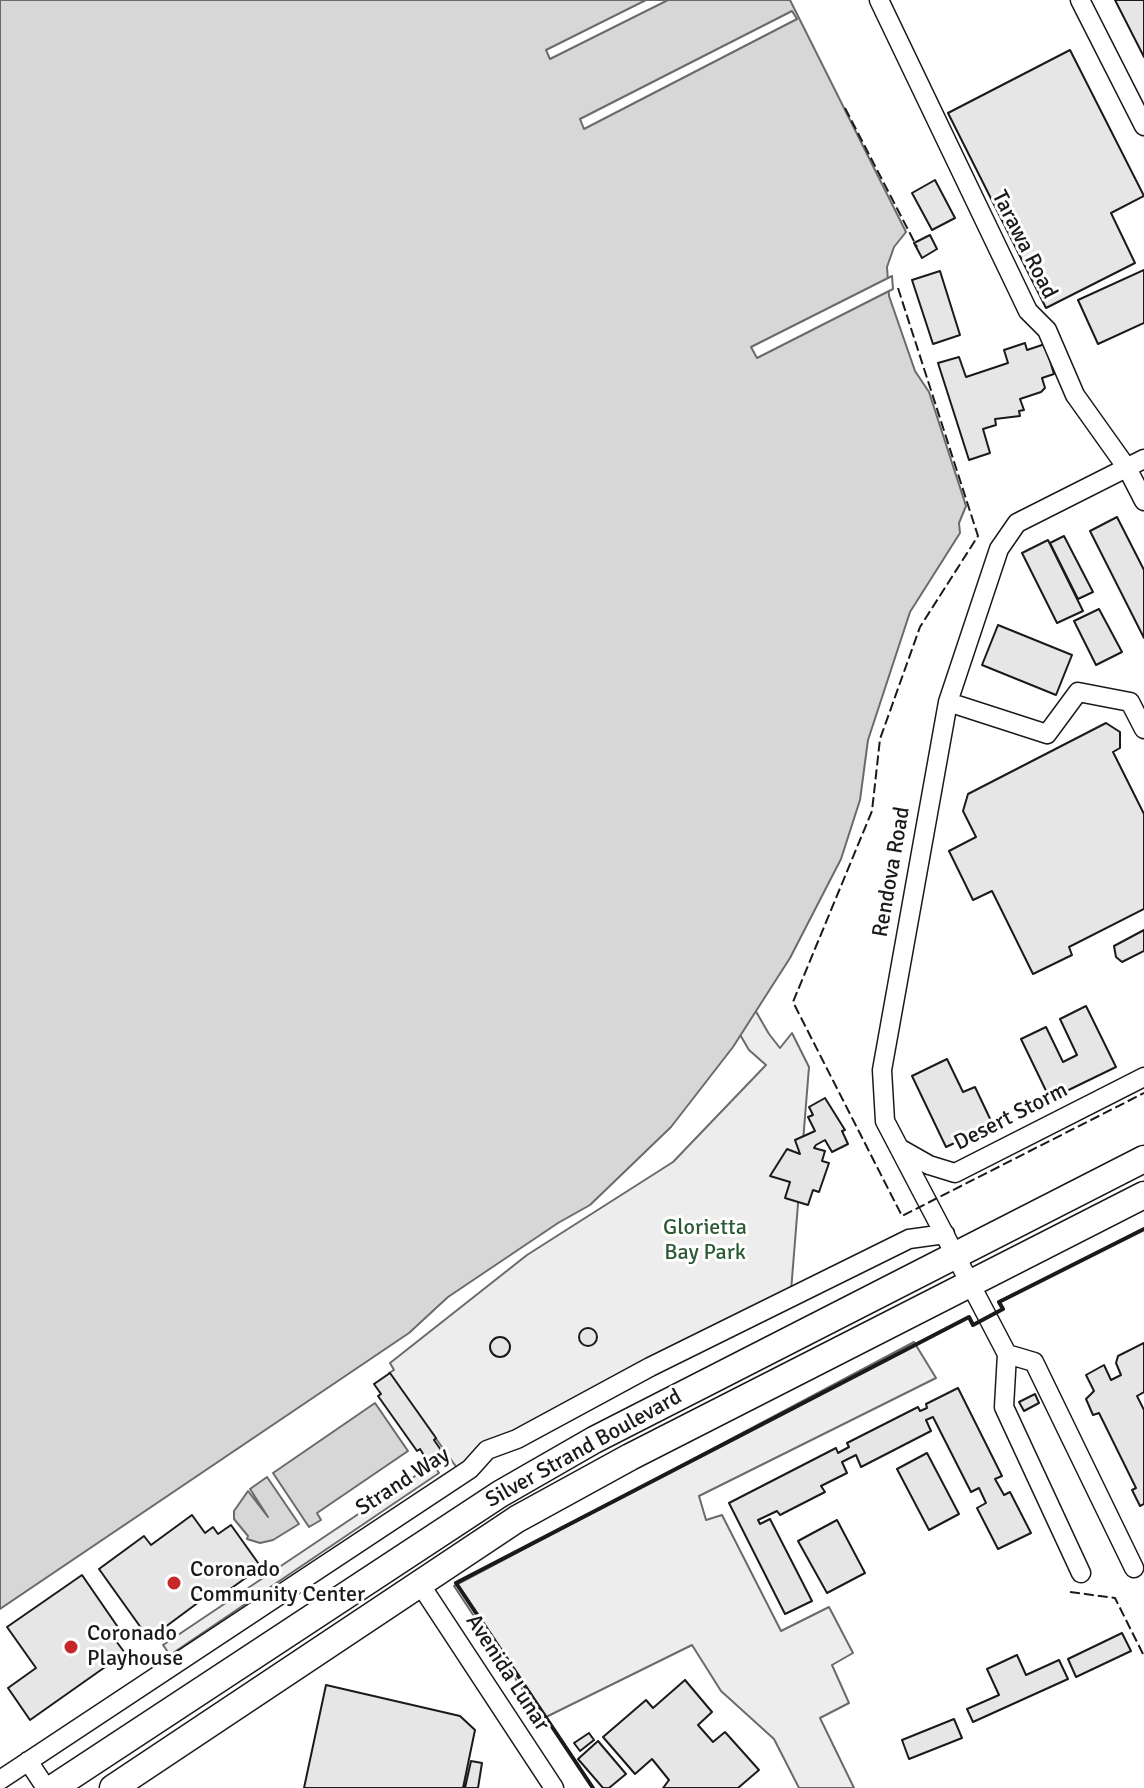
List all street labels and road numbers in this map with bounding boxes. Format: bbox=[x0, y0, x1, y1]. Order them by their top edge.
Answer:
street label: Tarawa Road bbox=[985, 186, 1063, 304]
street label: Rendova Road bbox=[868, 805, 916, 939]
street label: Desert Storm bbox=[950, 1077, 1072, 1157]
street label: Silver Strand Boulevard bbox=[481, 1384, 687, 1514]
street label: Strand Way bbox=[351, 1442, 455, 1522]
street label: Avenida Lunar bbox=[460, 1610, 554, 1736]

